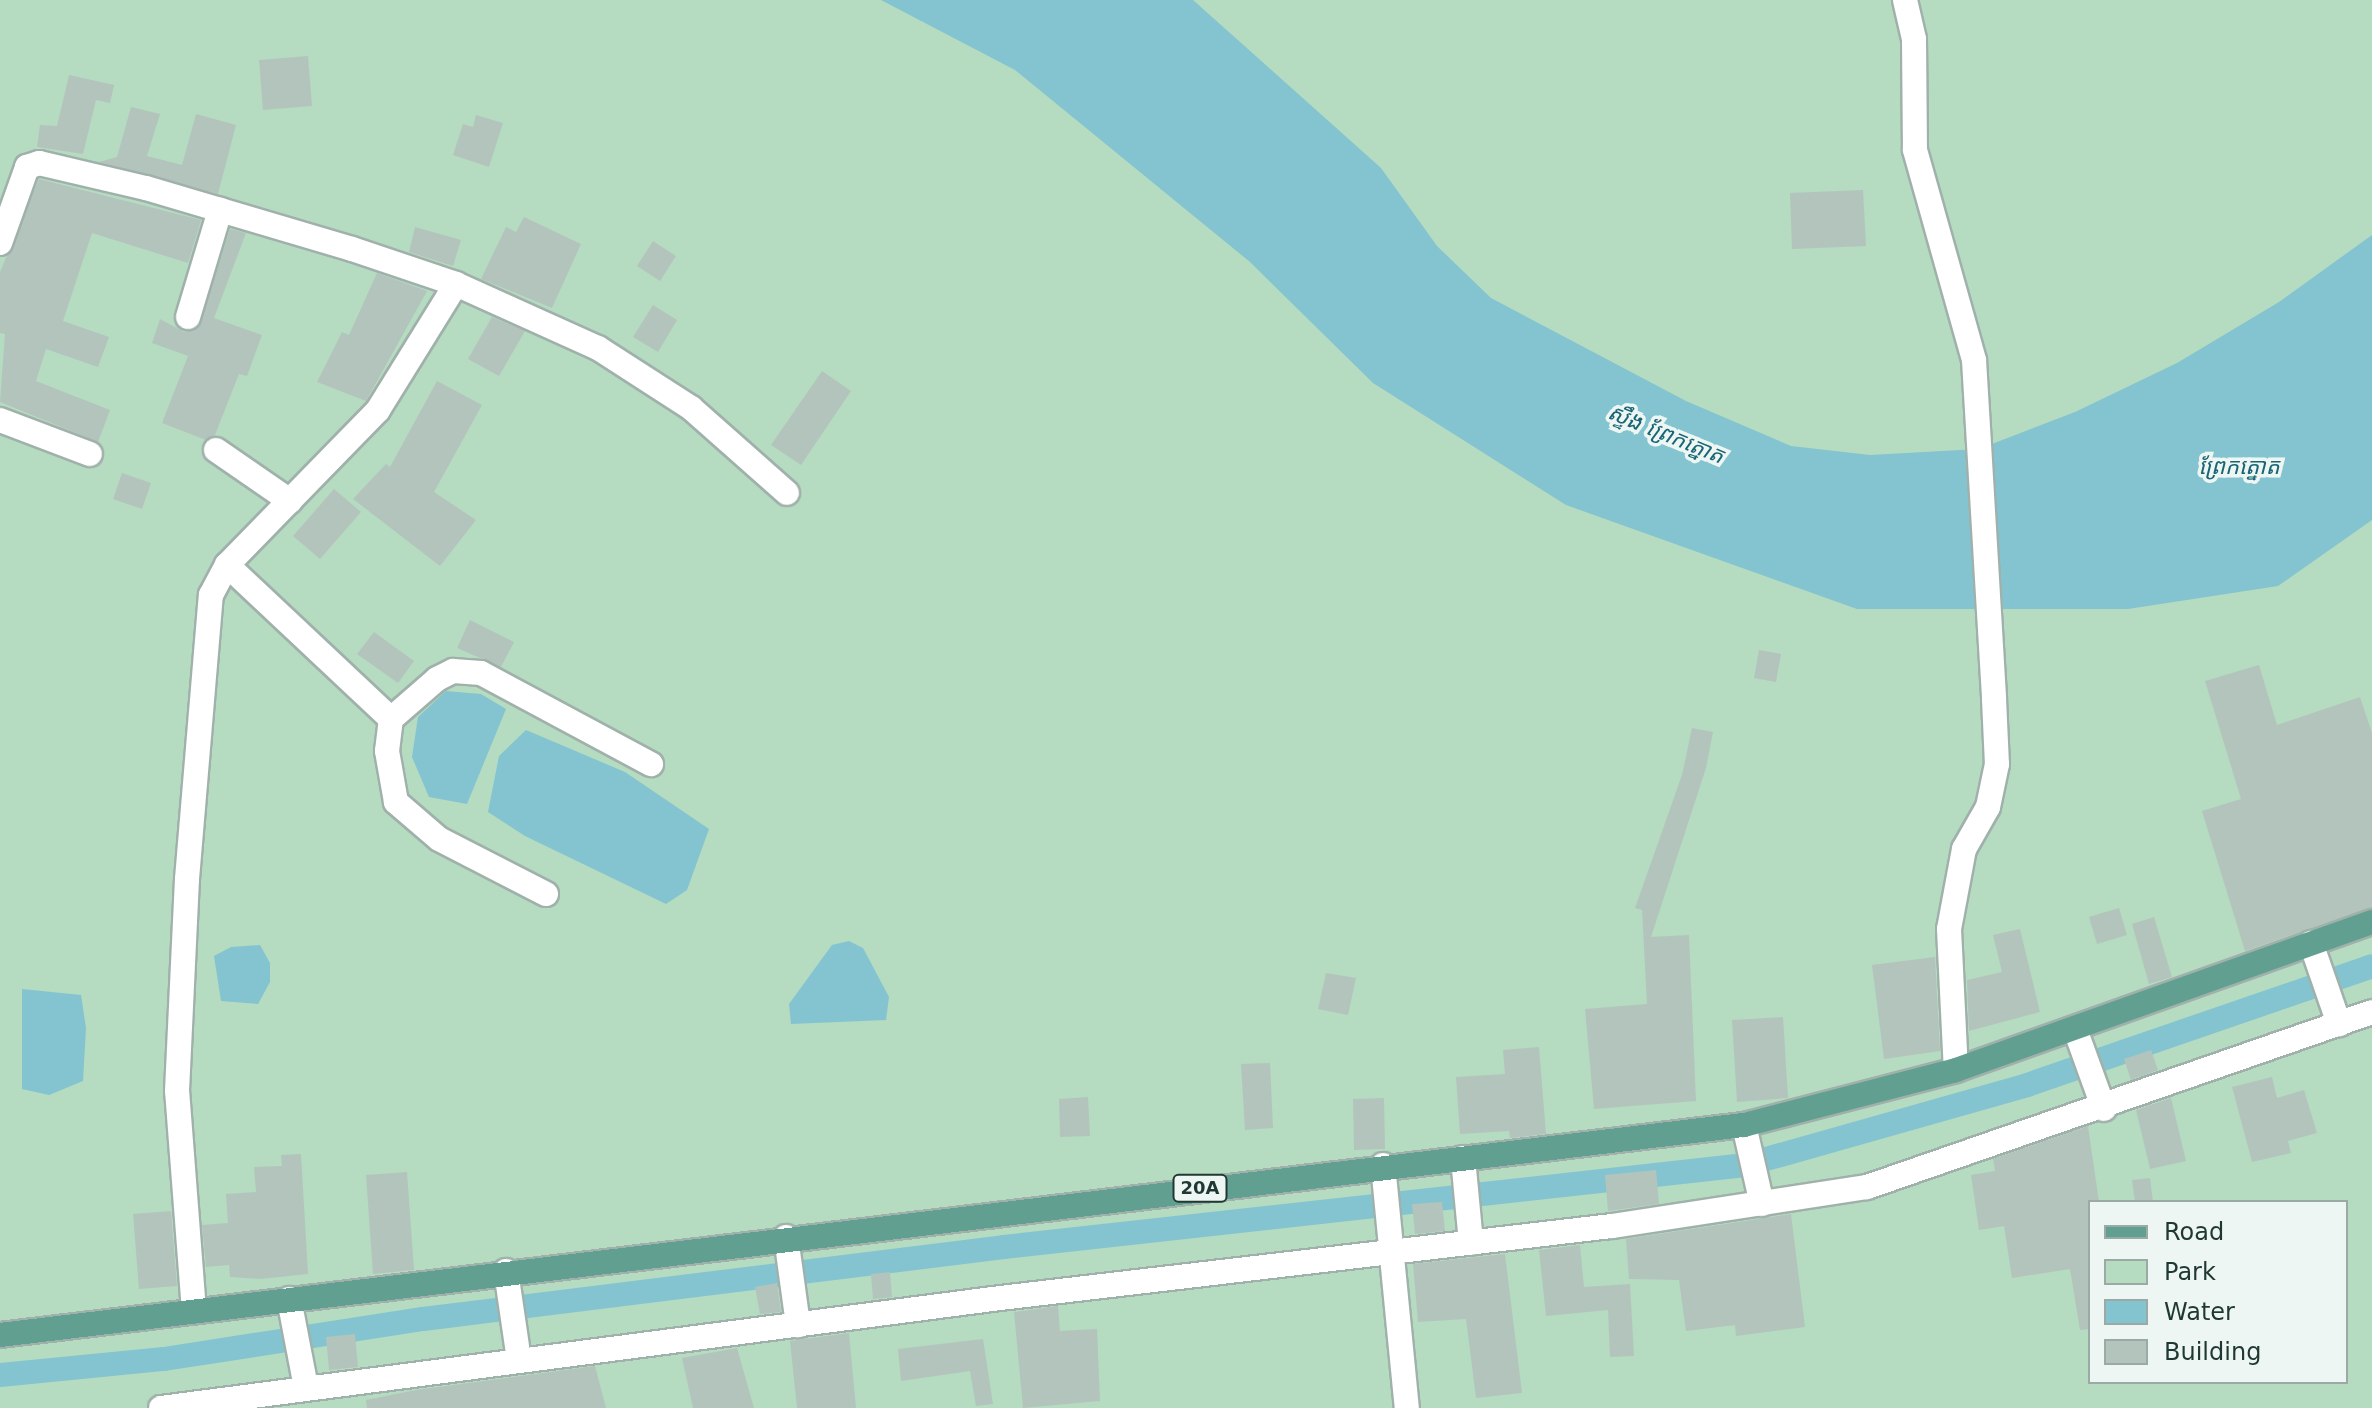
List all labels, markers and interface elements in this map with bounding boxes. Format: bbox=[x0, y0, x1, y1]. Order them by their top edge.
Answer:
water label: ស្ទឹង ព្រែកត្នោត bbox=[1604, 399, 1728, 469]
water label: ព្រែកត្នោត bbox=[2198, 454, 2280, 480]
road number: 20A bbox=[1172, 1174, 1228, 1202]
legend bbox=[2088, 1200, 2348, 1384]
text: Road bbox=[2164, 1218, 2224, 1246]
text: Park bbox=[2164, 1258, 2216, 1286]
text: Water bbox=[2164, 1298, 2235, 1326]
text: Building bbox=[2164, 1338, 2261, 1366]

